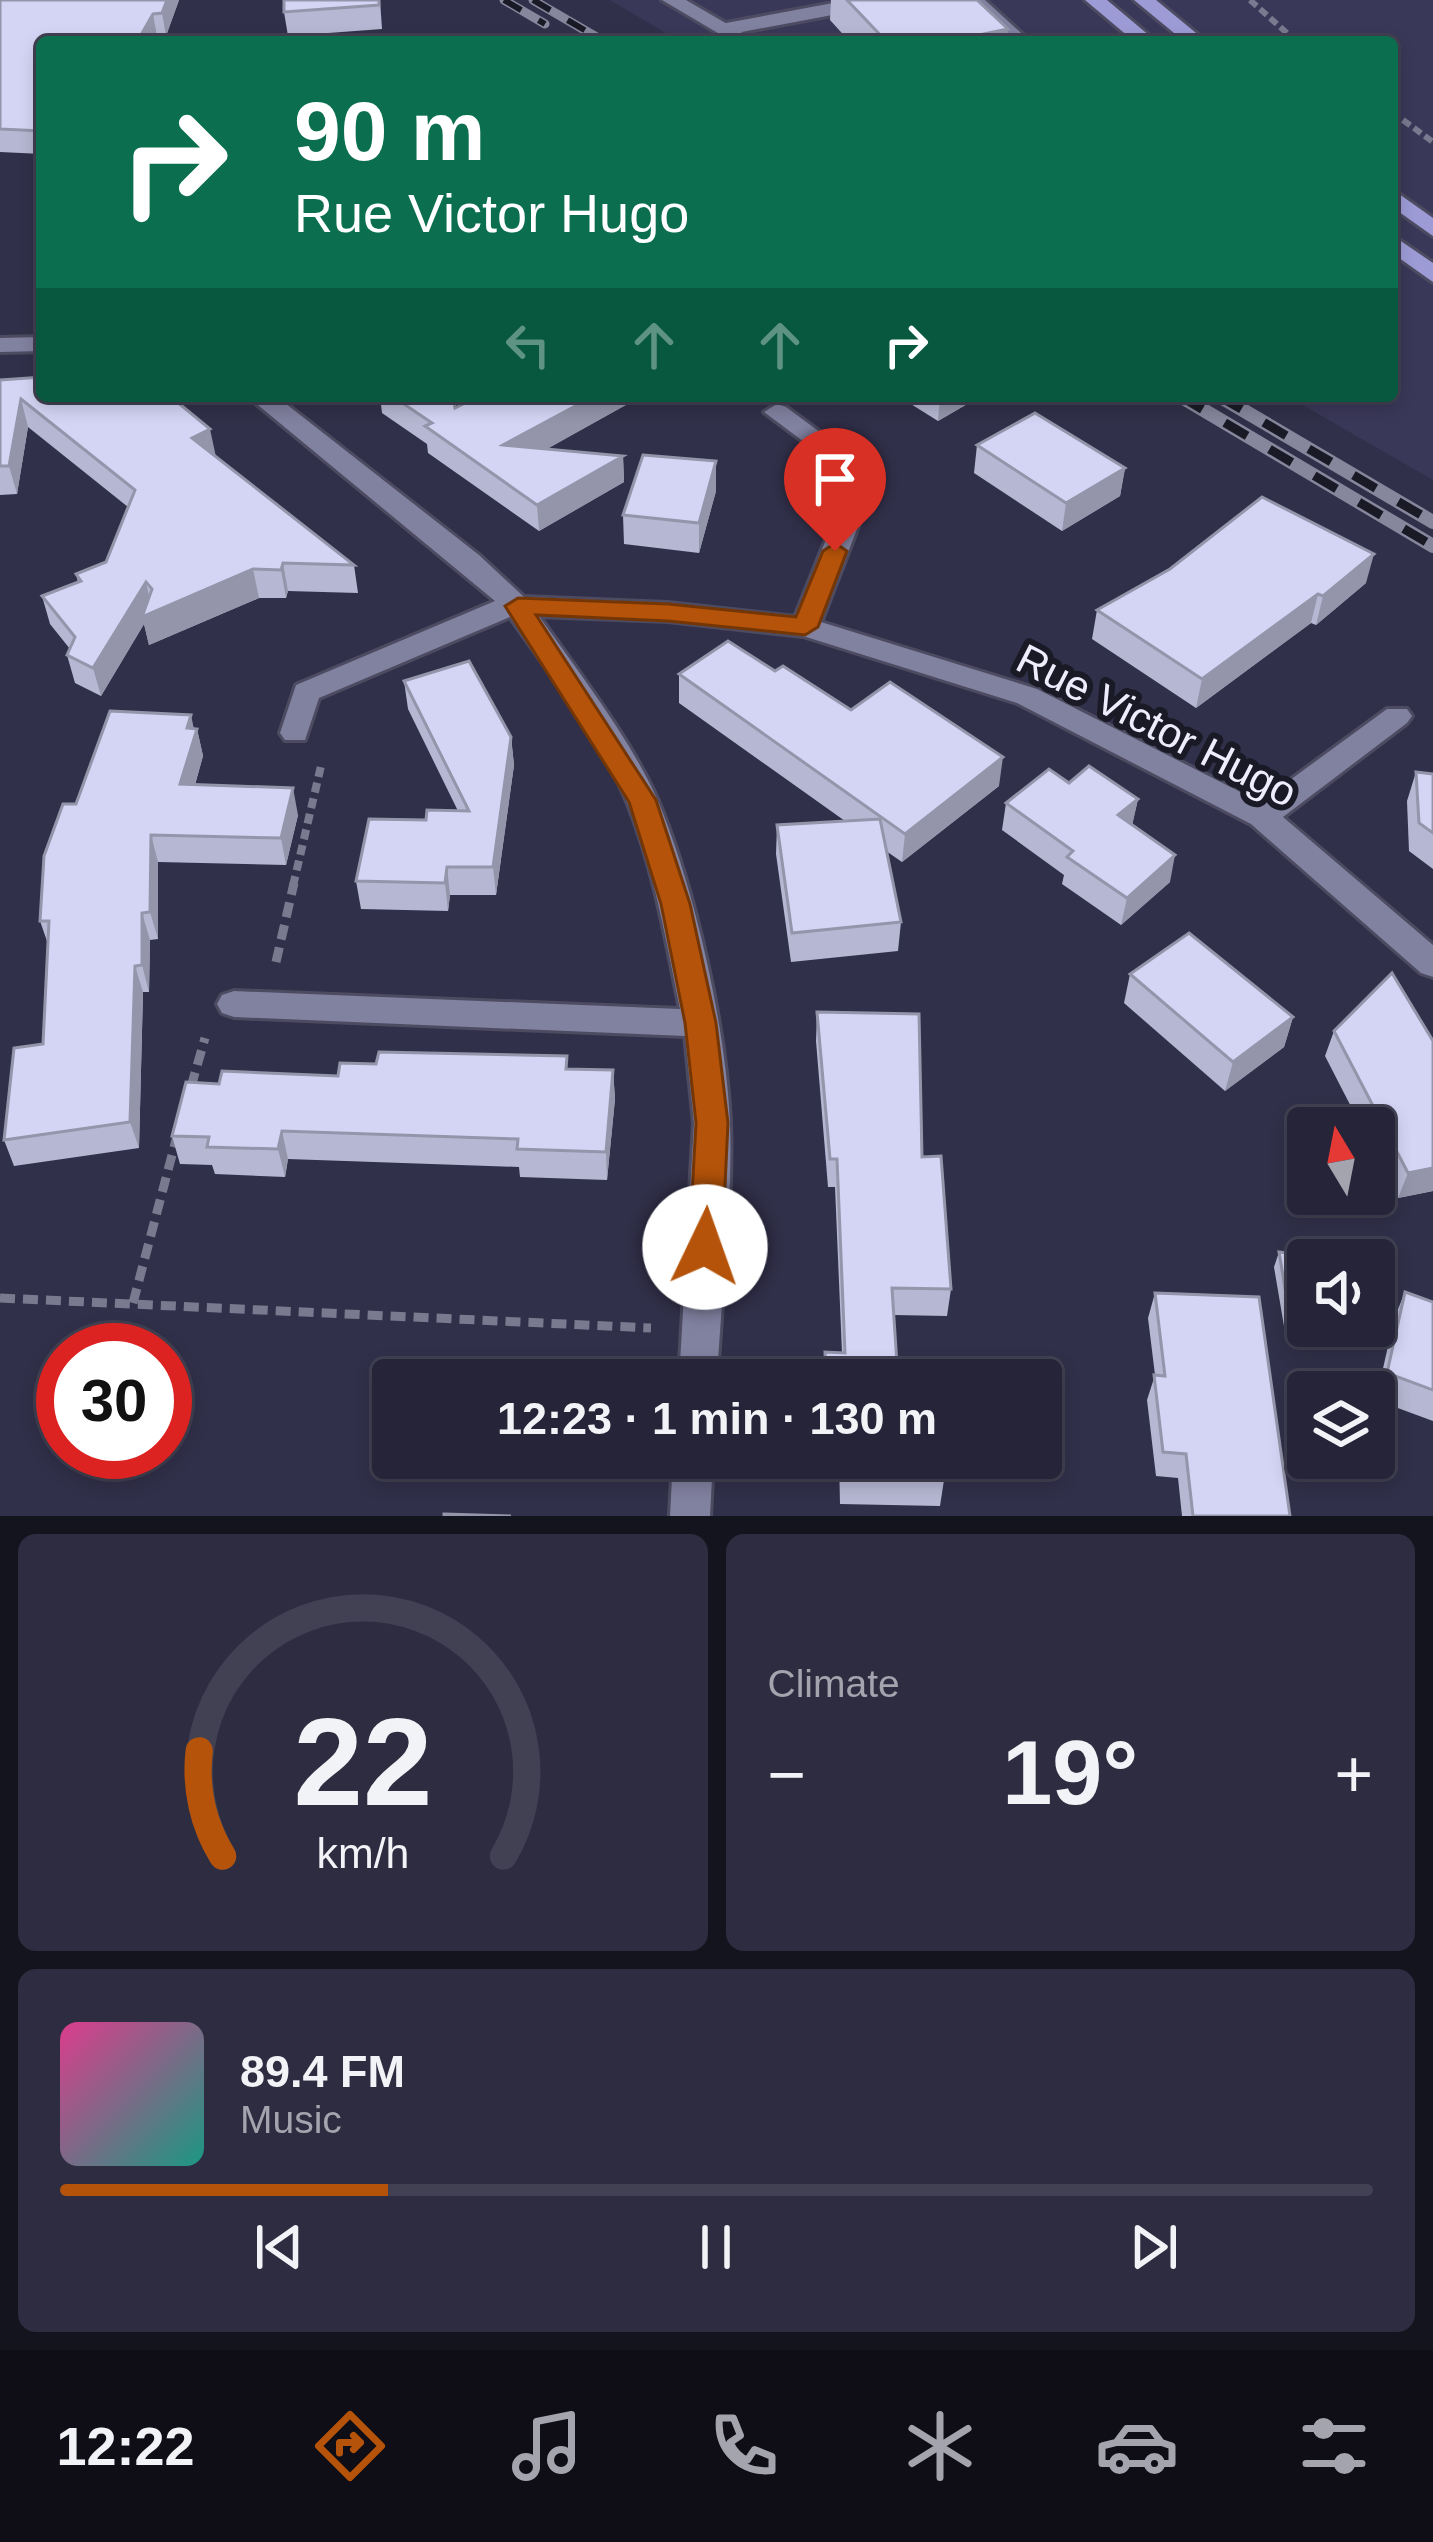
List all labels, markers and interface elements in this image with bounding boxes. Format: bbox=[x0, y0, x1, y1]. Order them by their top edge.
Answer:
icon: right bbox=[96, 84, 252, 240]
text: 90 m bbox=[294, 84, 485, 178]
text: Rue Victor Hugo bbox=[294, 183, 689, 243]
icon: left bbox=[495, 312, 561, 378]
icon: ahead bbox=[621, 312, 687, 378]
icon: ahead bbox=[747, 312, 813, 378]
icon: right bbox=[873, 312, 939, 378]
pin bbox=[784, 428, 886, 551]
icon: arrive bbox=[802, 446, 868, 512]
street label: Rue Victor Hugo bbox=[1009, 635, 1304, 816]
north arrow bbox=[1287, 1107, 1395, 1215]
map controls bbox=[1287, 1107, 1395, 1479]
position arrow bbox=[642, 1184, 768, 1310]
button: sound bbox=[1287, 1239, 1395, 1347]
speed limit sign: 30 bbox=[36, 1323, 192, 1479]
button: layers bbox=[1287, 1371, 1395, 1479]
text: 12:23 · 1 min · 130 m bbox=[497, 1393, 937, 1444]
text: Climate bbox=[768, 1662, 900, 1705]
text: 22 bbox=[293, 1692, 432, 1831]
text: 19° bbox=[1002, 1723, 1138, 1823]
text: − bbox=[768, 1737, 806, 1811]
text: + bbox=[1334, 1737, 1373, 1811]
text: km/h bbox=[316, 1828, 409, 1876]
text: 89.4 FM bbox=[240, 2046, 405, 2097]
text: Music bbox=[240, 2098, 342, 2141]
icon: previous bbox=[246, 2214, 312, 2280]
icon: pause bbox=[683, 2214, 749, 2280]
icon: next bbox=[1121, 2214, 1187, 2280]
icon: directions bbox=[308, 2404, 392, 2488]
icon: music bbox=[505, 2404, 589, 2488]
icon: phone bbox=[702, 2404, 786, 2488]
icon: climate bbox=[898, 2404, 982, 2488]
icon: car bbox=[1095, 2404, 1179, 2488]
icon: filters bbox=[1292, 2404, 1376, 2488]
text: 12:22 bbox=[56, 2416, 195, 2476]

